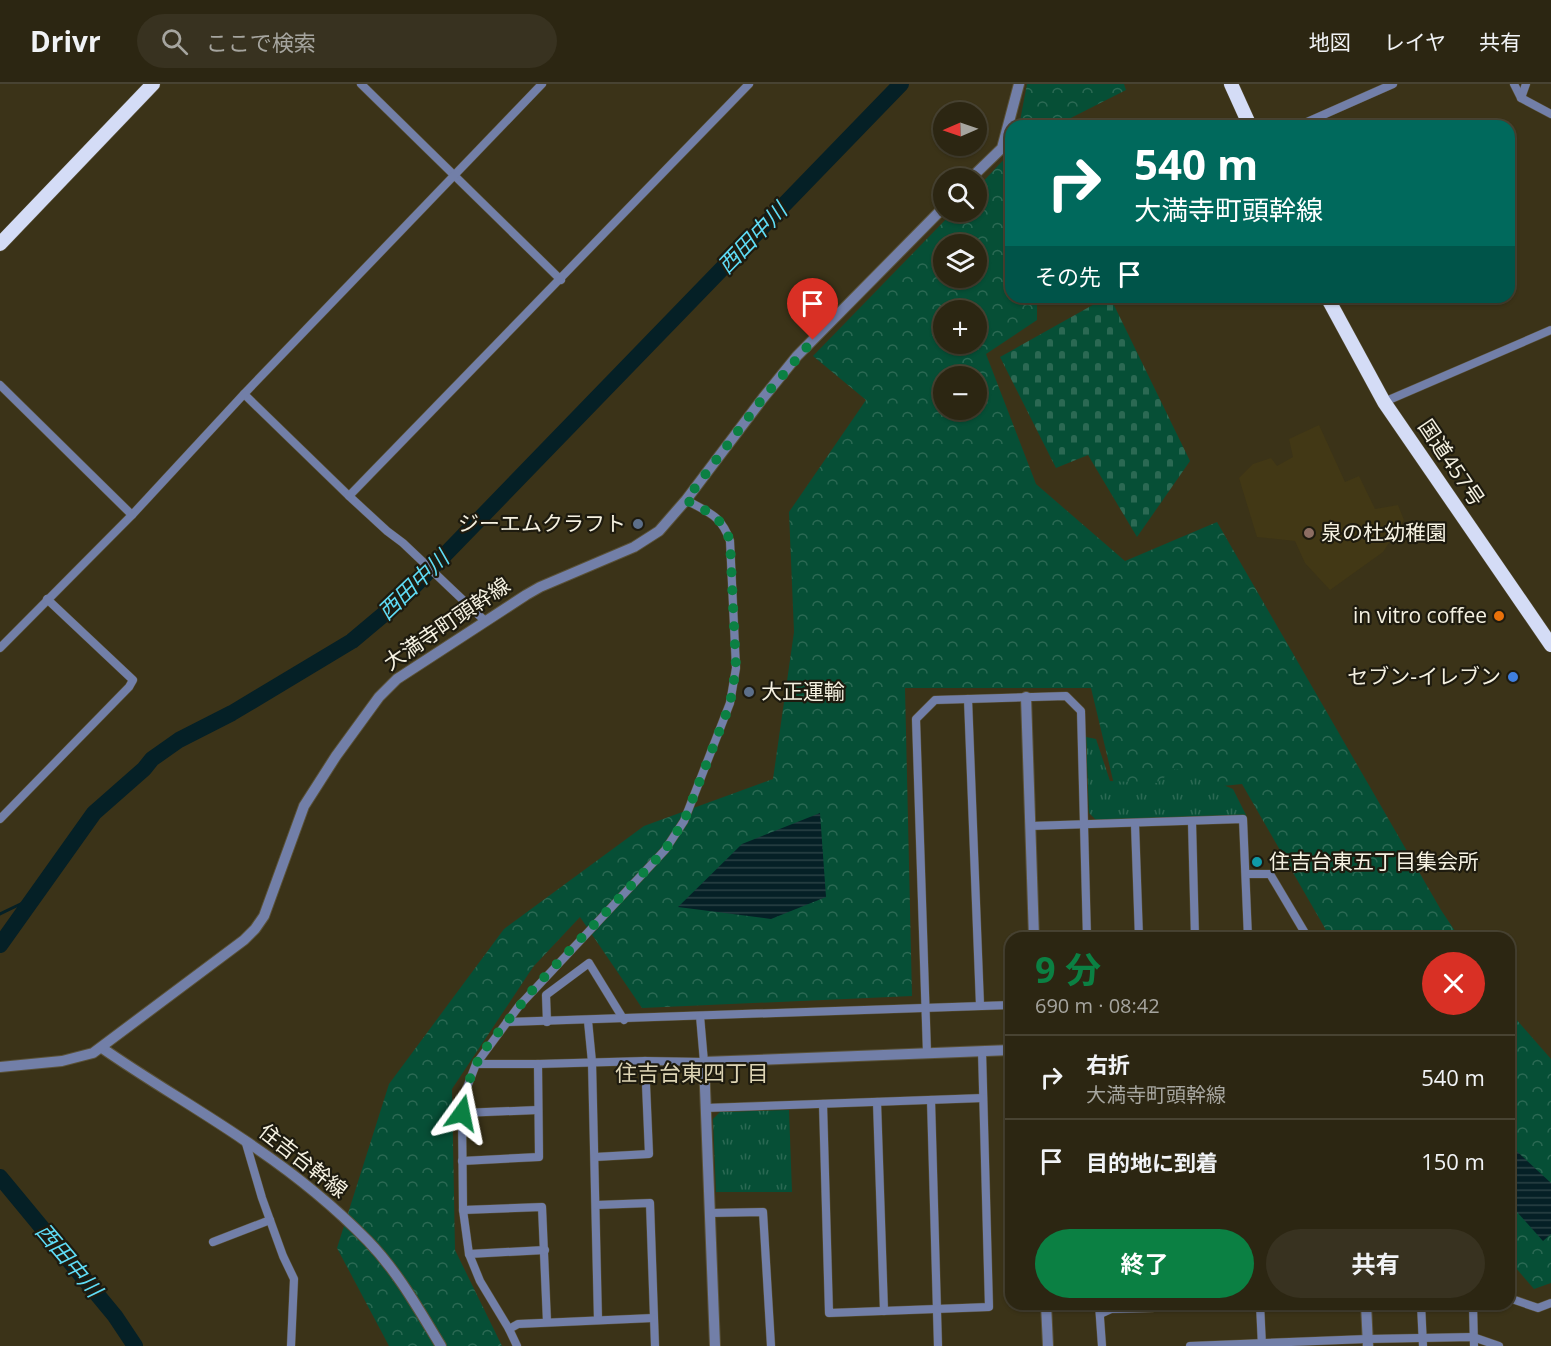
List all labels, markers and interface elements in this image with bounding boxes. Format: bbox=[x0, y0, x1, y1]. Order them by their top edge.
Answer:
search box bbox=[137, 14, 557, 68]
text: Drivr bbox=[30, 22, 101, 60]
icon: search bbox=[158, 25, 191, 58]
text: ここで検索 bbox=[206, 27, 316, 57]
text: 地図 bbox=[1309, 28, 1351, 56]
text: レイヤ bbox=[1384, 28, 1446, 56]
text: 共有 bbox=[1479, 28, 1521, 56]
north arrow bbox=[933, 102, 987, 156]
map controls bbox=[933, 102, 987, 420]
text: 540 m bbox=[1134, 135, 1258, 192]
icon: right bbox=[1035, 144, 1113, 222]
button: search bbox=[933, 168, 987, 222]
text: 大満寺町頭幹線 bbox=[1134, 191, 1323, 228]
water label: 西田中川 bbox=[710, 194, 794, 279]
button: layers bbox=[933, 234, 987, 288]
icon: arrive bbox=[1113, 258, 1146, 291]
text: その先 bbox=[1035, 261, 1101, 291]
pin bbox=[787, 278, 838, 340]
icon: arrive bbox=[796, 287, 829, 320]
button: + bbox=[933, 300, 987, 354]
button: − bbox=[933, 366, 987, 420]
street label: 国道457号 bbox=[1413, 414, 1491, 511]
place label: ジーエムクラフト bbox=[458, 509, 626, 537]
marker: ジーエムクラフト bbox=[631, 517, 645, 531]
place label: 泉の杜幼稚園 bbox=[1321, 518, 1447, 546]
marker: 泉の杜幼稚園 bbox=[1302, 526, 1316, 540]
water label: 西田中川 bbox=[370, 542, 456, 626]
street label: 大満寺町頭幹線 bbox=[378, 570, 515, 676]
place label: in vitro coffee bbox=[1353, 601, 1487, 629]
marker: in vitro coffee bbox=[1492, 609, 1506, 623]
place label: セブン-イレブン bbox=[1347, 662, 1501, 690]
marker: セブン-イレブン bbox=[1506, 670, 1520, 684]
place label: 大正運輸 bbox=[761, 677, 845, 705]
marker: 大正運輸 bbox=[742, 685, 756, 699]
place label: 住吉台東五丁目集会所 bbox=[1269, 847, 1479, 875]
marker: 住吉台東五丁目集会所 bbox=[1250, 855, 1264, 869]
text: 9 分 bbox=[1035, 945, 1101, 994]
button: close bbox=[1422, 952, 1485, 1015]
text: 690 m · 08:42 bbox=[1035, 992, 1160, 1019]
text: 右折 bbox=[1086, 1049, 1130, 1079]
district label: 住吉台東四丁目 bbox=[615, 1057, 769, 1087]
icon: right bbox=[1035, 1061, 1068, 1094]
text: 540 m bbox=[1421, 1062, 1485, 1092]
position arrow bbox=[430, 1081, 494, 1145]
text: 大満寺町頭幹線 bbox=[1086, 1081, 1226, 1108]
street label: 住吉台幹線 bbox=[254, 1117, 354, 1204]
icon: arrive bbox=[1035, 1145, 1068, 1178]
text: 150 m bbox=[1421, 1146, 1485, 1176]
text: 目的地に到着 bbox=[1086, 1147, 1218, 1177]
water label: 西田中川 bbox=[30, 1216, 111, 1304]
button: 終了 bbox=[1035, 1229, 1254, 1298]
button: 共有 bbox=[1266, 1229, 1485, 1298]

